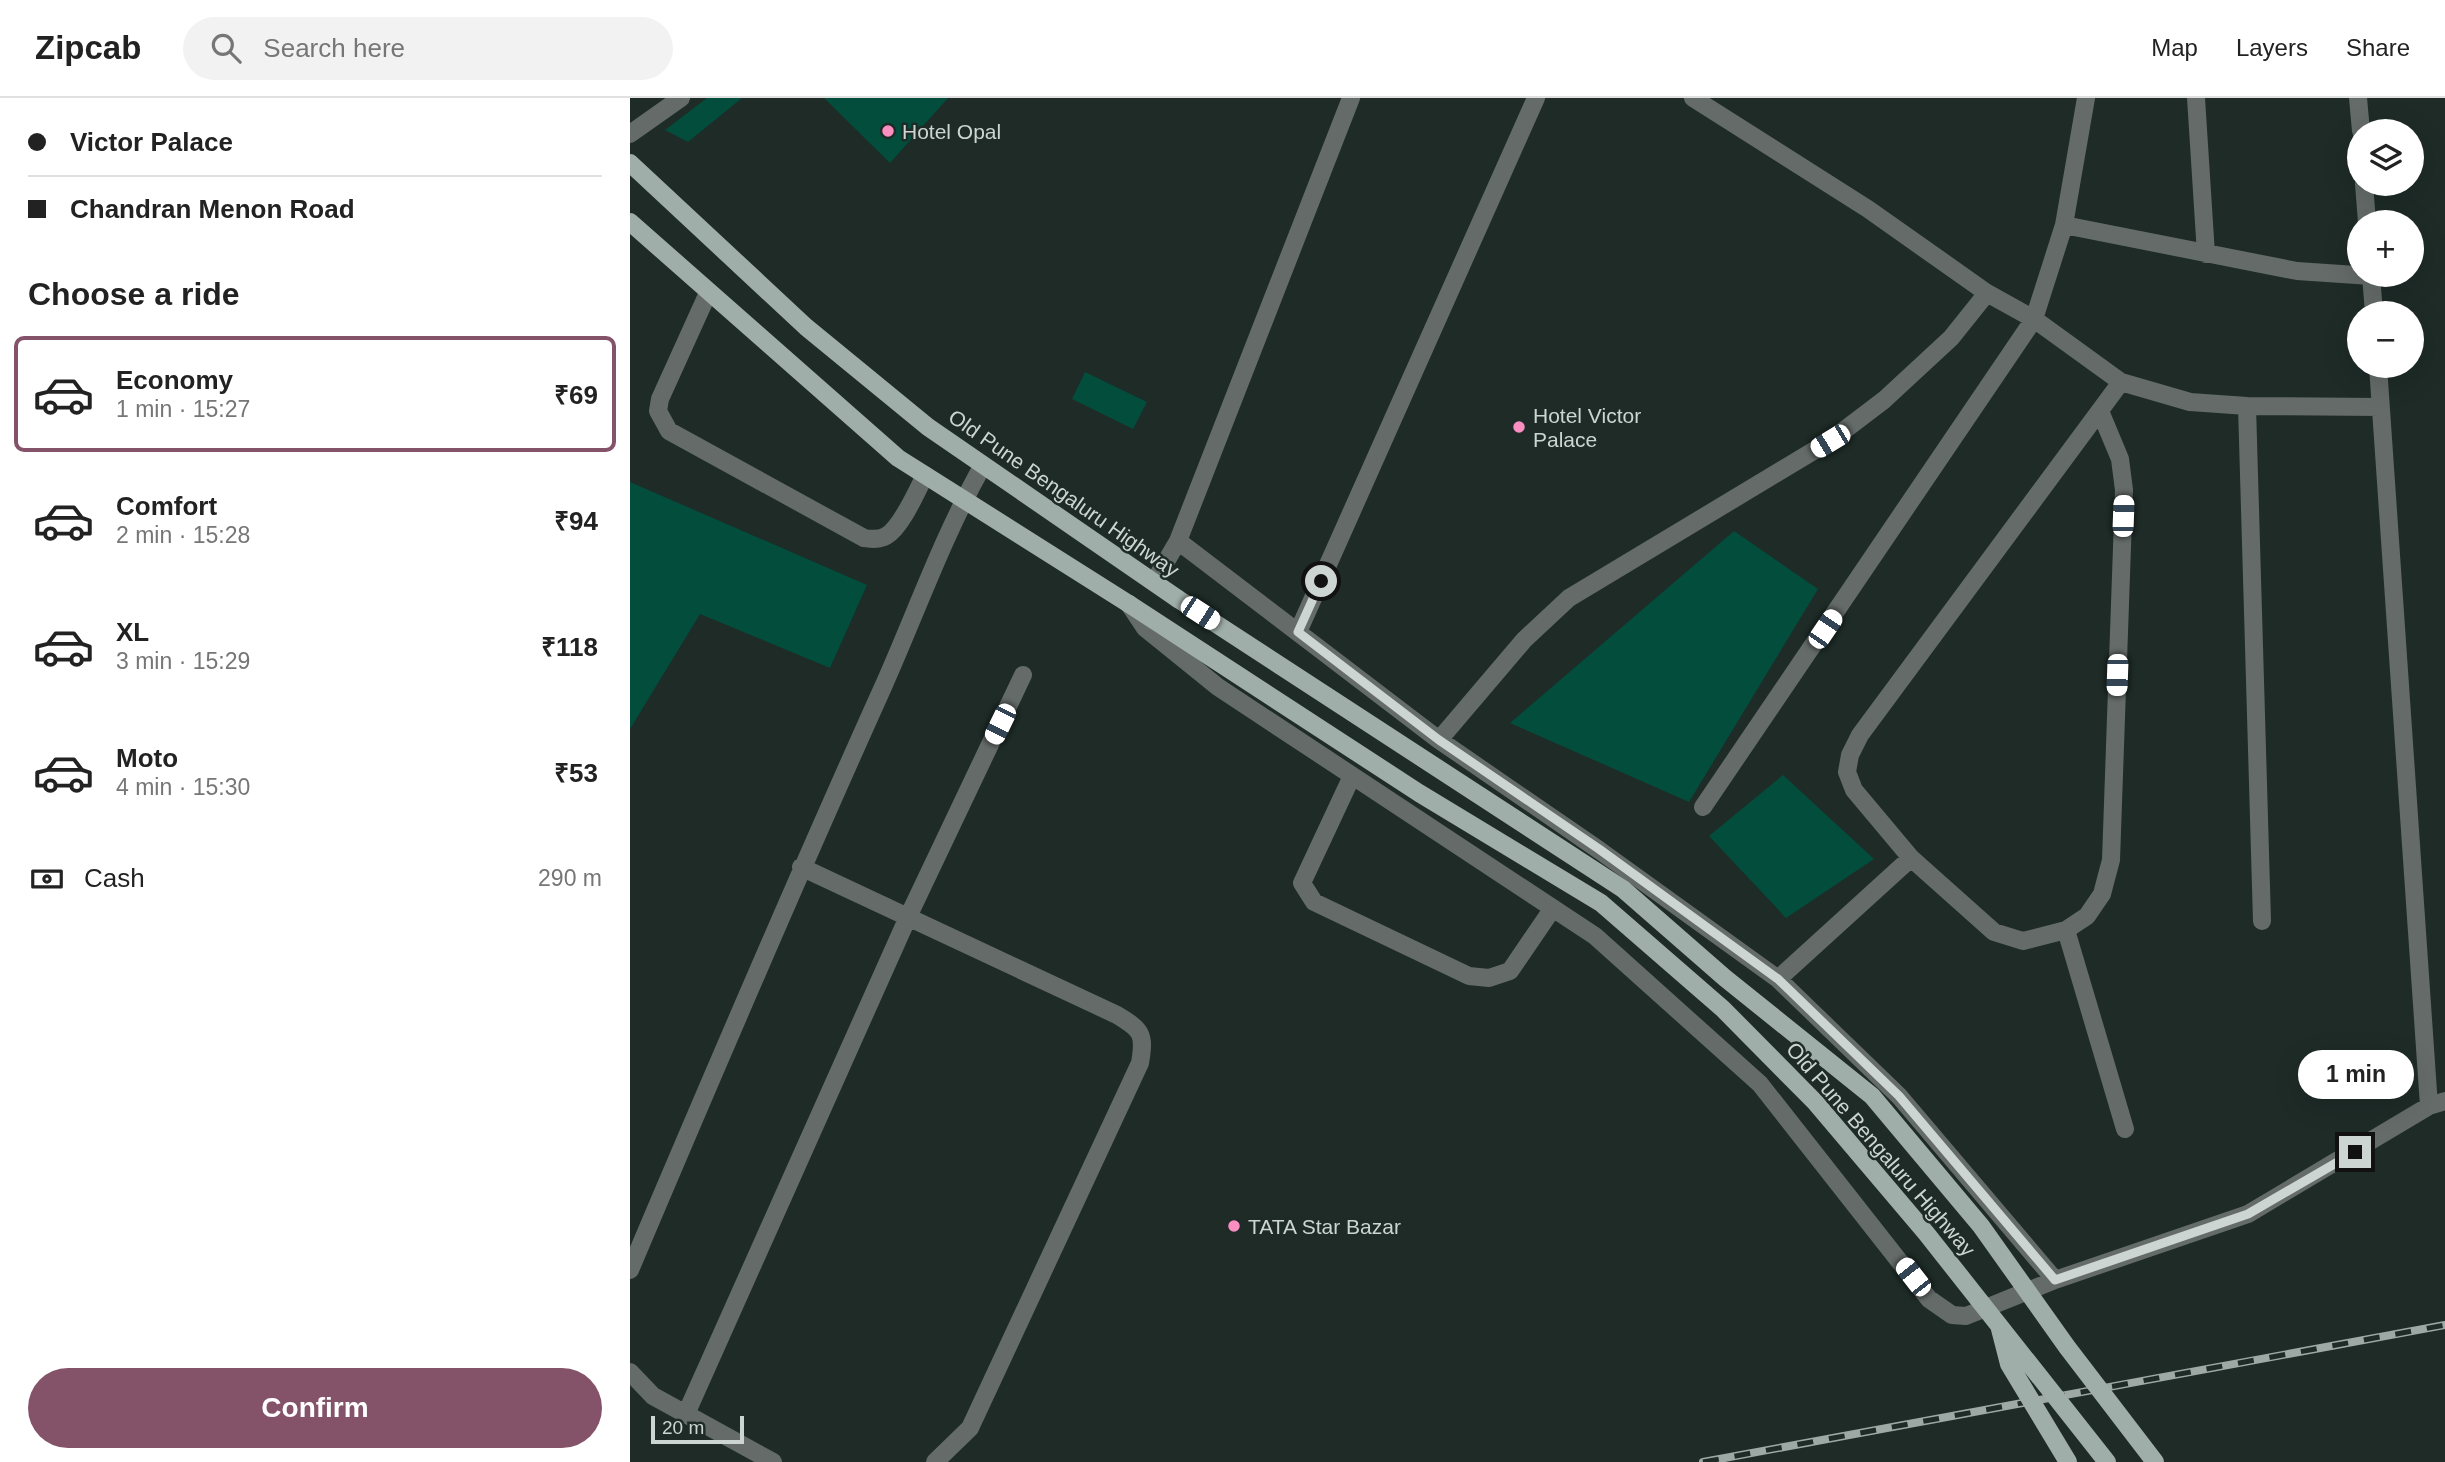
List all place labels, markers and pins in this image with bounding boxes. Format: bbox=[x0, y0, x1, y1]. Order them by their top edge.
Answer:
place label: Hotel Opal bbox=[902, 120, 1001, 143]
marker: Hotel Opal bbox=[880, 123, 896, 139]
place label: Hotel Victor Palace bbox=[1533, 404, 1641, 451]
marker: Hotel Victor Palace bbox=[1511, 419, 1527, 435]
place label: TATA Star Bazar bbox=[1248, 1215, 1401, 1238]
marker: TATA Star Bazar bbox=[1226, 1218, 1242, 1234]

